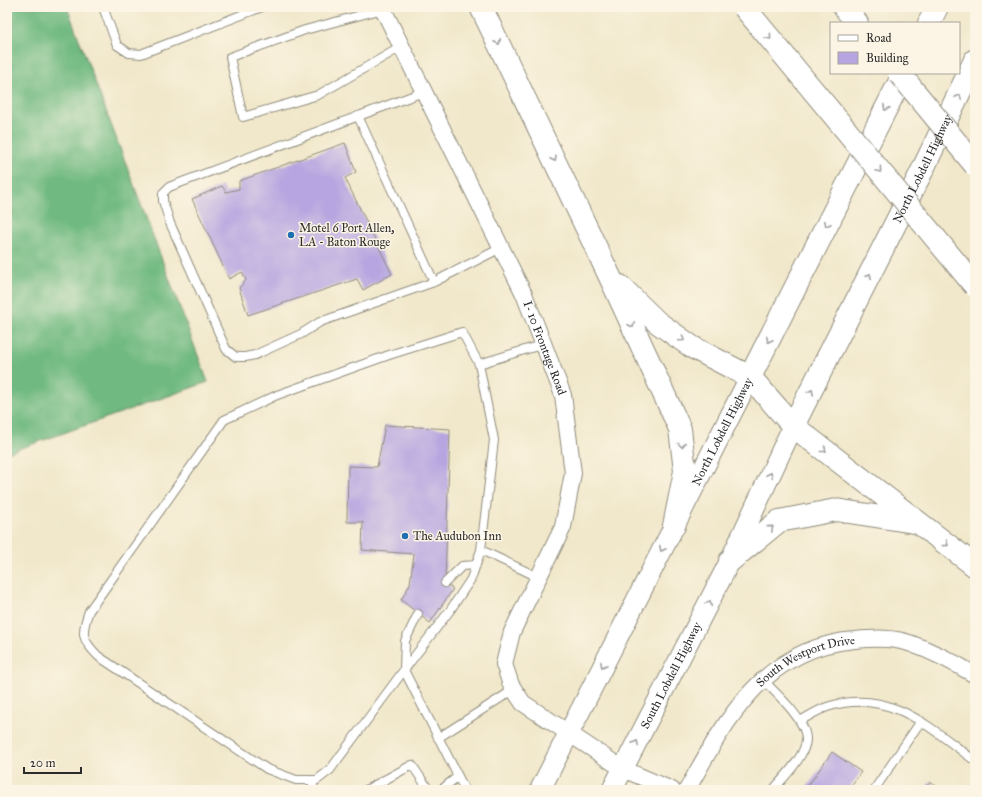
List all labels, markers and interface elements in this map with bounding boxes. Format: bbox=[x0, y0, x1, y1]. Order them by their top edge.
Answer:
legend bbox=[830, 22, 960, 74]
text: Road bbox=[866, 31, 892, 45]
one-way arrow bbox=[764, 32, 771, 40]
one-way arrow bbox=[493, 38, 501, 45]
text: Building bbox=[866, 51, 909, 66]
one-way arrow bbox=[954, 93, 962, 101]
one-way arrow bbox=[883, 104, 891, 111]
street label: North Lobdell Highway bbox=[890, 112, 955, 225]
one-way arrow bbox=[549, 155, 557, 163]
one-way arrow bbox=[874, 165, 881, 172]
one-way arrow bbox=[824, 219, 832, 227]
place label: Motel 6 Port Allen, LA - Baton Rouge bbox=[299, 221, 394, 250]
marker: Motel 6 Port Allen, LA - Baton Rouge bbox=[286, 230, 296, 240]
one-way arrow bbox=[865, 272, 872, 280]
street label: I- 10 Frontage Road bbox=[520, 299, 569, 397]
one-way arrow bbox=[627, 321, 635, 328]
one-way arrow bbox=[677, 334, 684, 341]
one-way arrow bbox=[766, 336, 773, 343]
street label: North Lobdell Highway bbox=[689, 375, 756, 488]
one-way arrow bbox=[806, 388, 814, 396]
one-way arrow bbox=[677, 441, 686, 448]
one-way arrow bbox=[819, 446, 826, 453]
one-way arrow bbox=[765, 472, 773, 480]
one-way arrow bbox=[767, 525, 774, 532]
place label: The Audubon Inn bbox=[413, 529, 502, 543]
marker: The Audubon Inn bbox=[400, 531, 410, 541]
one-way arrow bbox=[942, 539, 949, 547]
one-way arrow bbox=[659, 545, 667, 552]
one-way arrow bbox=[704, 599, 712, 607]
street label: South Lobdell Highway bbox=[638, 619, 705, 731]
street label: South Westport Drive bbox=[753, 633, 855, 690]
one-way arrow bbox=[600, 661, 608, 668]
one-way arrow bbox=[631, 740, 639, 747]
scale bar bbox=[24, 749, 81, 775]
text: 20 m bbox=[30, 756, 56, 770]

